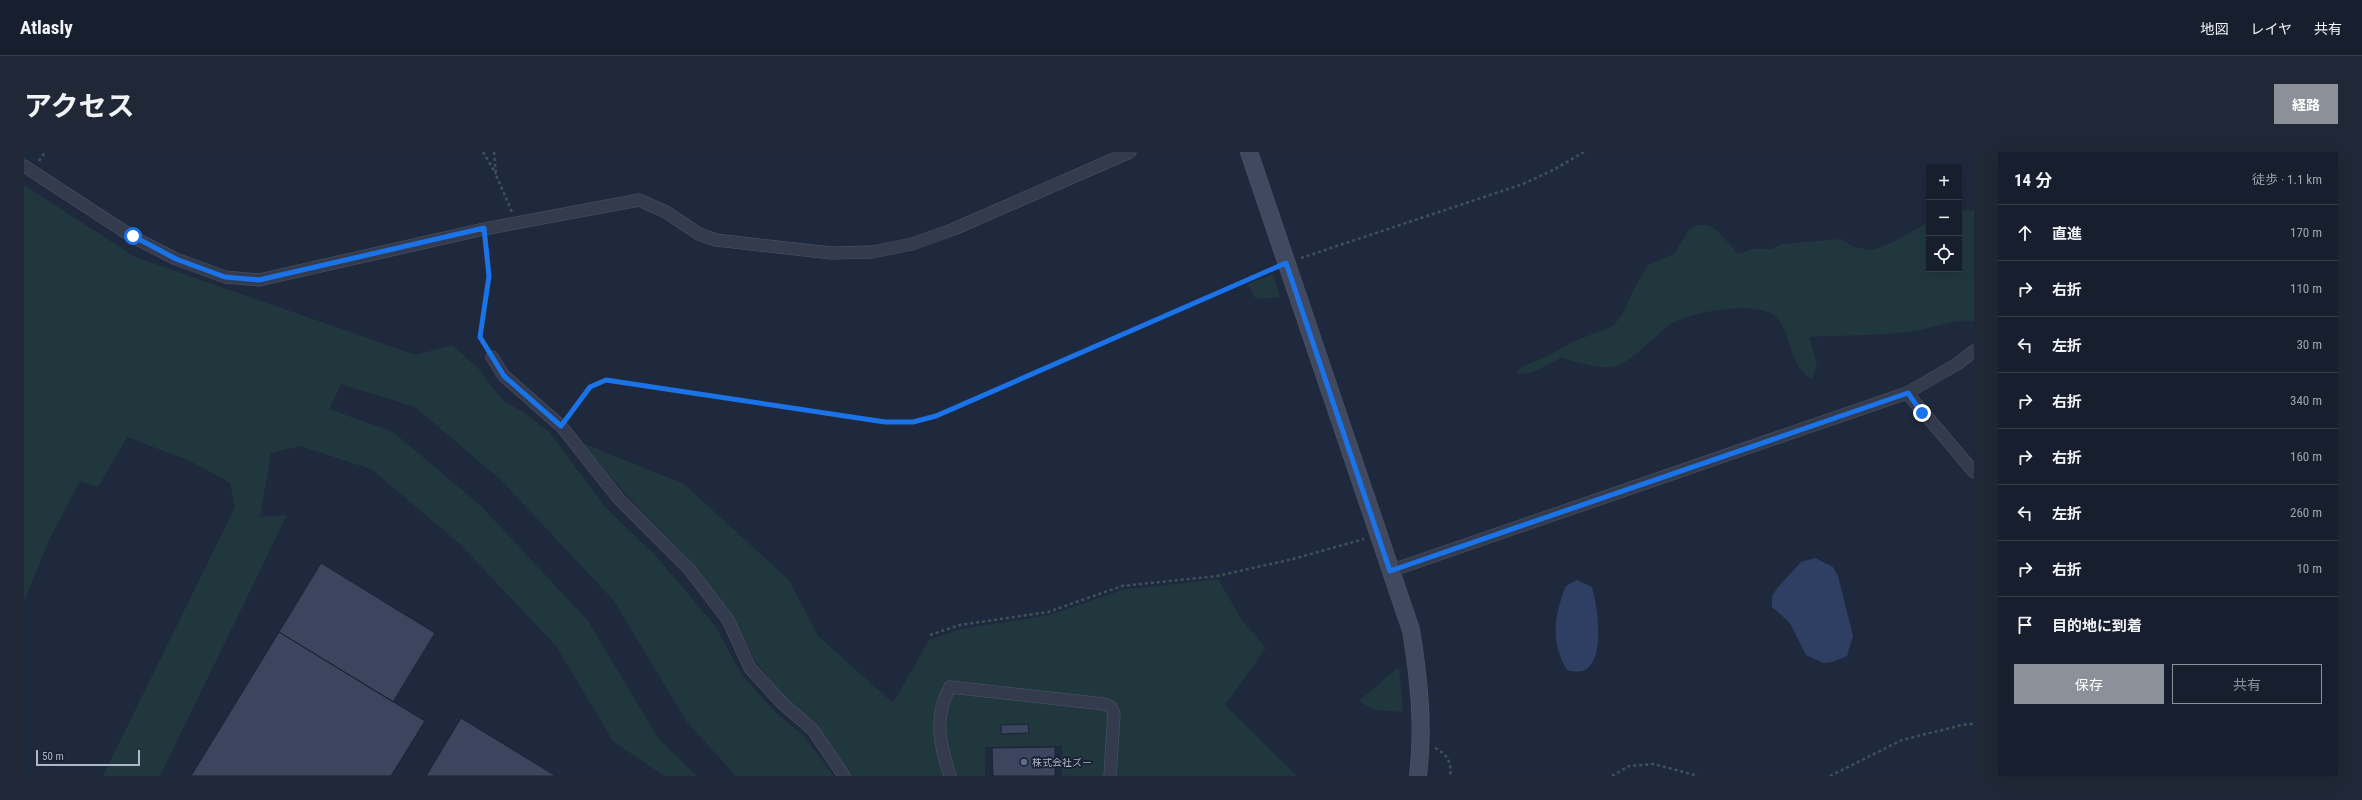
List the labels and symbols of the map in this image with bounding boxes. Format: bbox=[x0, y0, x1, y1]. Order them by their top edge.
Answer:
route start bbox=[124, 227, 142, 245]
route end bbox=[1913, 404, 1931, 422]
scale bar bbox=[36, 748, 140, 767]
marker: 株式会社ズー bbox=[1019, 757, 1029, 767]
place label: 株式会社ズー bbox=[1032, 757, 1092, 768]

